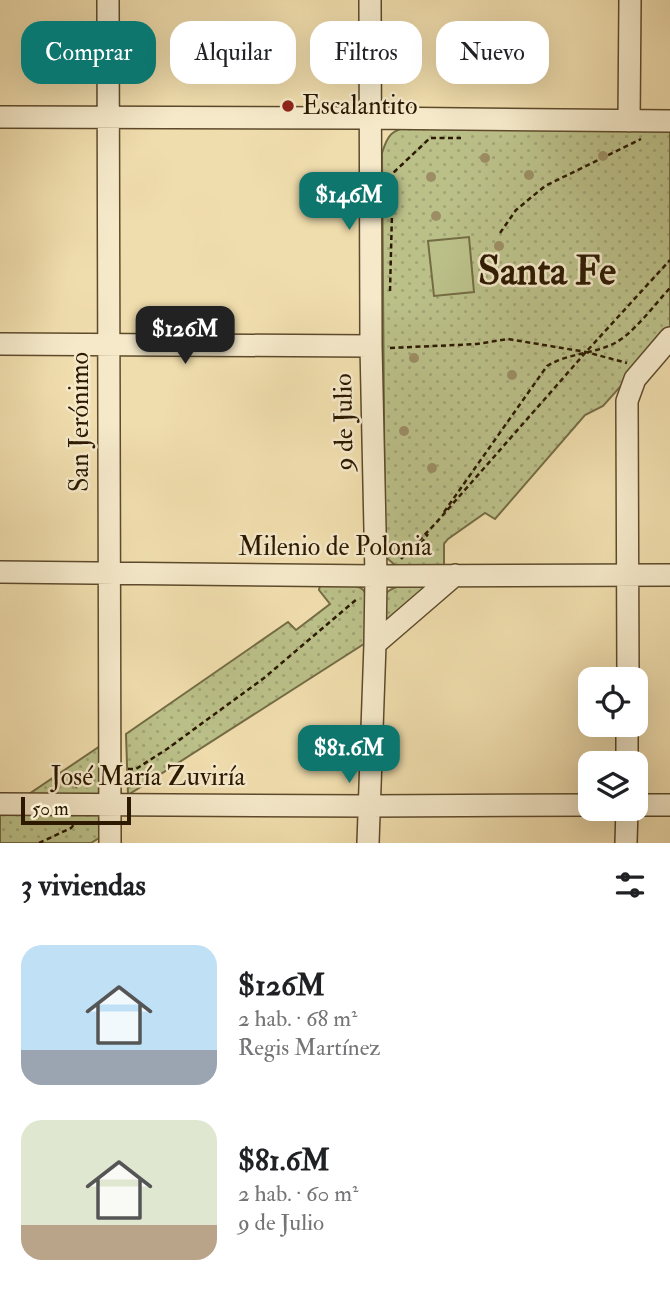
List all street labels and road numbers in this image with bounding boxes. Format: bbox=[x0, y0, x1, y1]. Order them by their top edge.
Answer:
street label: San Jerónimo bbox=[64, 352, 96, 492]
street label: 9 de Julio bbox=[327, 373, 361, 473]
street label: Milenio de Polonia bbox=[238, 531, 432, 563]
street label: José María Zuviría bbox=[50, 761, 246, 793]

